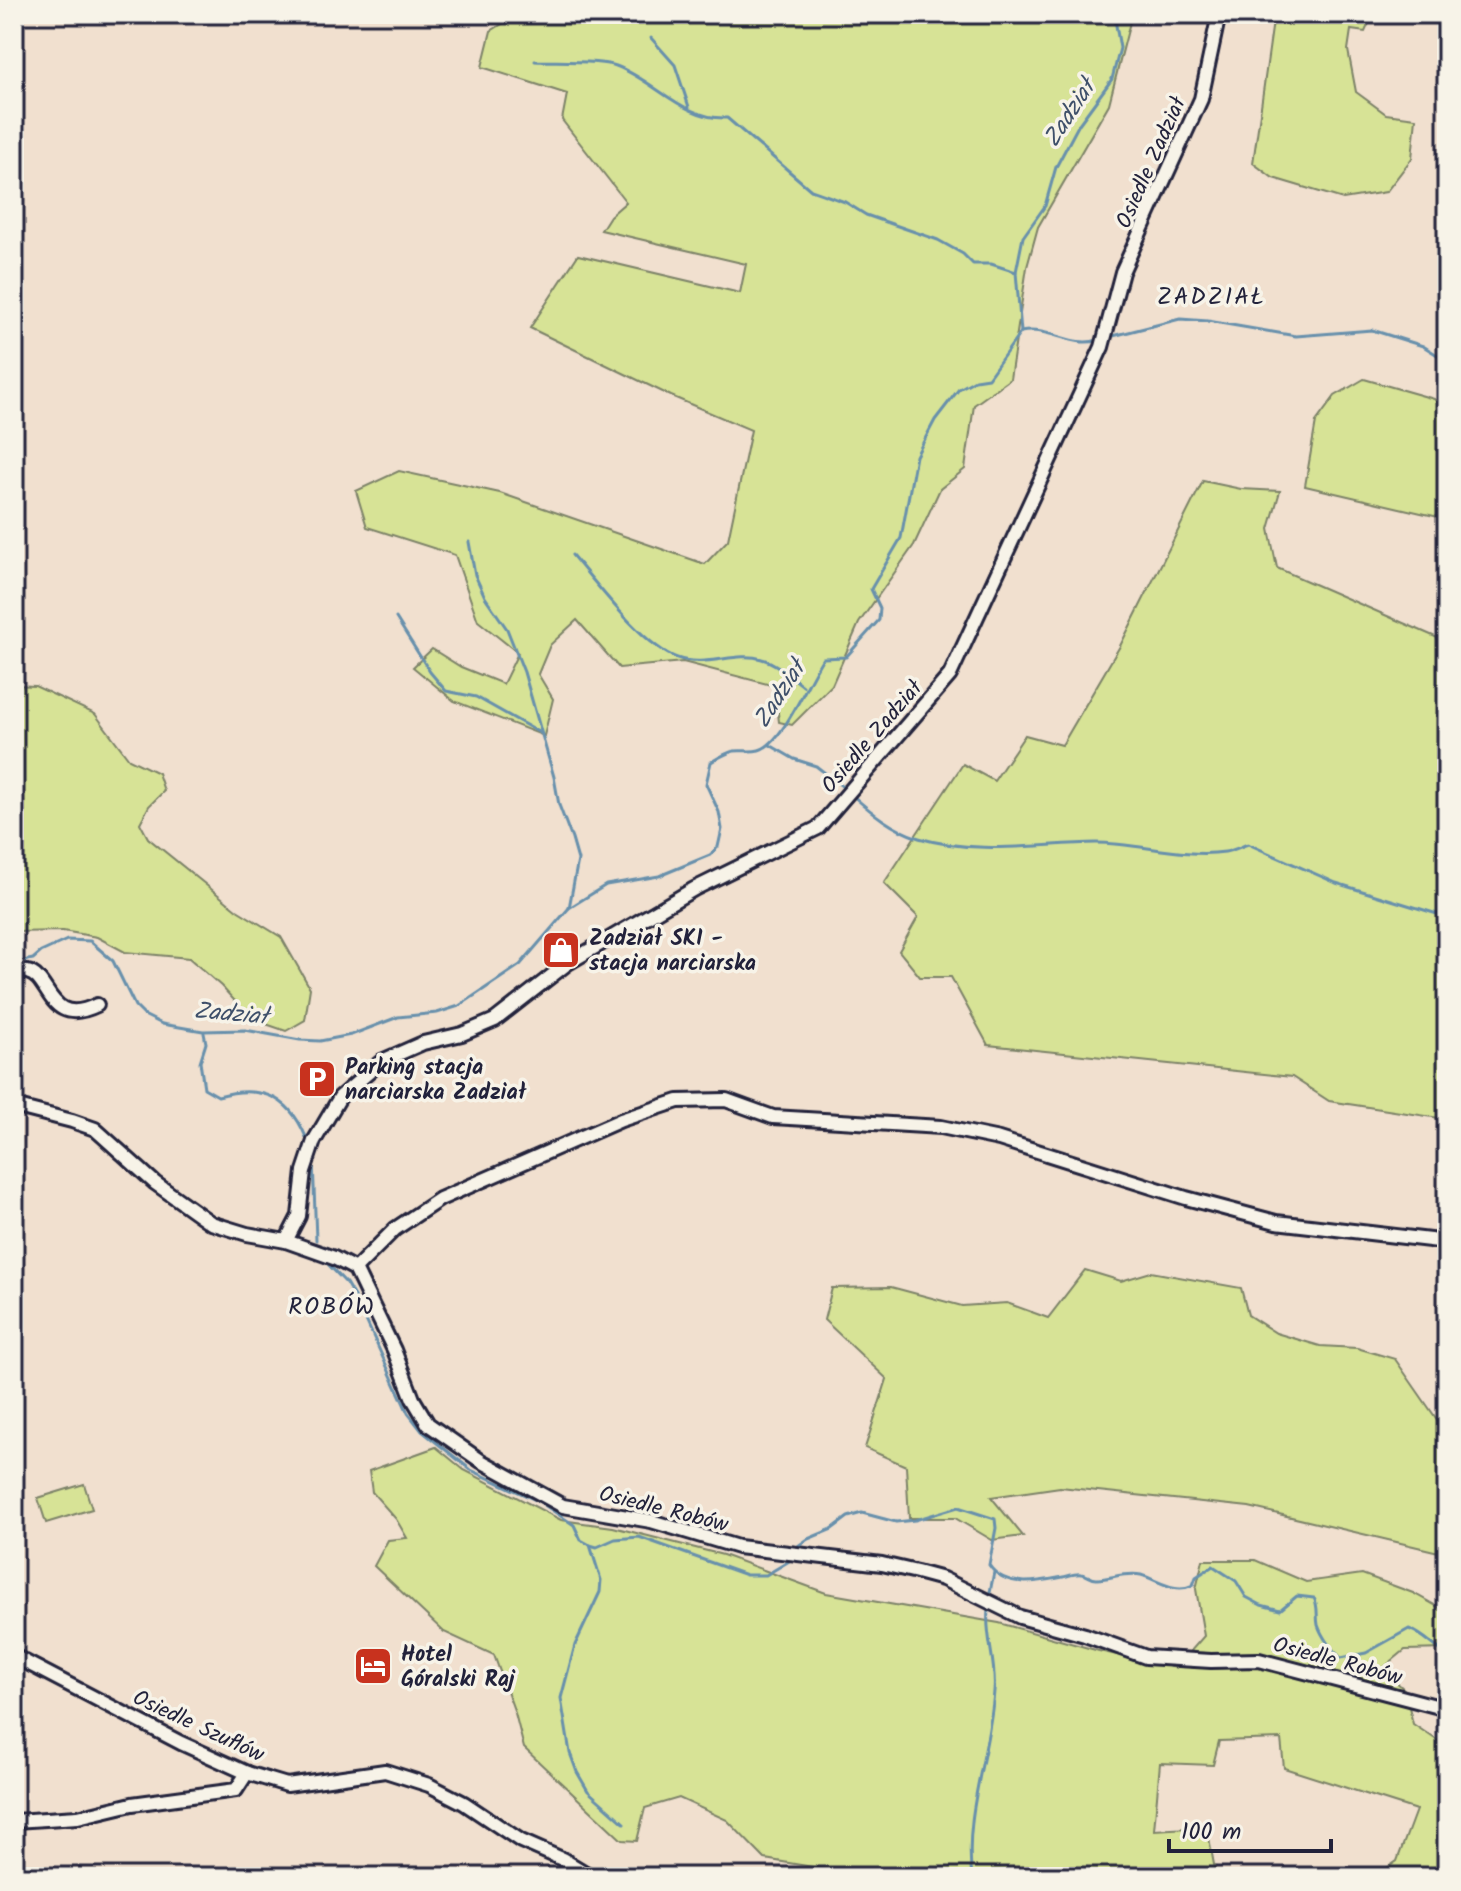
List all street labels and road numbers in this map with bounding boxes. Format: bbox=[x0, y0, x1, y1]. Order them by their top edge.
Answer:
street label: Osiedle Zadział bbox=[1108, 90, 1197, 235]
street label: Osiedle Zadział bbox=[813, 672, 933, 802]
street label: Osiedle Robów bbox=[595, 1477, 732, 1543]
street label: Osiedle Robów bbox=[1269, 1628, 1406, 1696]
street label: Osiedle Szuflów bbox=[126, 1681, 270, 1773]

